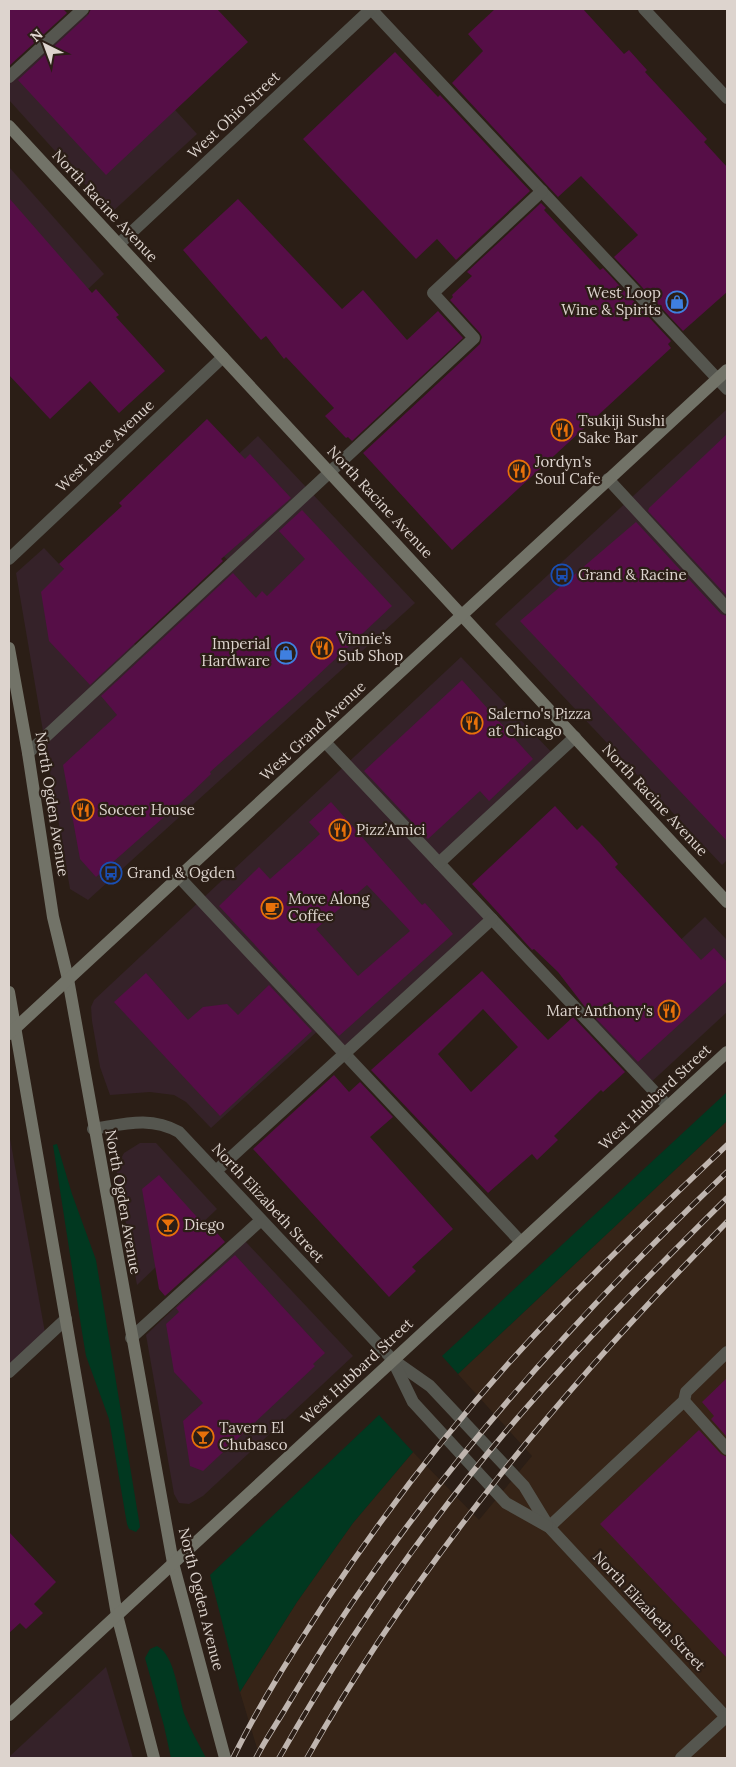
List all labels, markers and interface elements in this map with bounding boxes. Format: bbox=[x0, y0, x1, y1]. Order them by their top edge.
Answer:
north arrow bbox=[20, 20, 70, 70]
text: N bbox=[26, 25, 46, 46]
street label: West Ohio Street bbox=[183, 67, 284, 162]
street label: North Racine Avenue bbox=[48, 145, 162, 266]
place label: West Loop Wine & Spirits bbox=[561, 283, 661, 319]
shop icon: West Loop Wine & Spirits bbox=[665, 290, 689, 314]
street label: West Race Avenue bbox=[52, 395, 158, 496]
place label: Tsukiji Sushi Sake Bar bbox=[578, 411, 665, 447]
restaurant icon: Tsukiji Sushi Sake Bar bbox=[550, 418, 574, 442]
street label: North Racine Avenue bbox=[323, 441, 437, 562]
place label: Jordyn's Soul Cafe bbox=[534, 452, 601, 488]
restaurant icon: Jordyn's Soul Cafe bbox=[507, 459, 531, 483]
bus stop icon: Grand & Racine bbox=[550, 563, 574, 587]
place label: Grand & Racine bbox=[578, 565, 687, 584]
place label: Vinnie’s Sub Shop bbox=[337, 629, 403, 665]
place label: Imperial Hardware bbox=[201, 634, 270, 670]
restaurant icon: Vinnie’s Sub Shop bbox=[310, 636, 334, 660]
shop icon: Imperial Hardware bbox=[274, 641, 298, 665]
street label: West Grand Avenue bbox=[256, 677, 369, 785]
place label: Salerno's Pizza at Chicago bbox=[488, 704, 591, 740]
restaurant icon: Salerno's Pizza at Chicago bbox=[460, 711, 484, 735]
street label: North Ogden Avenue bbox=[32, 730, 73, 878]
street label: North Racine Avenue bbox=[598, 739, 712, 860]
restaurant icon: Soccer House bbox=[71, 798, 95, 822]
place label: Soccer House bbox=[99, 800, 195, 819]
restaurant icon: Pizz’Amici bbox=[328, 818, 352, 842]
place label: Pizz’Amici bbox=[356, 820, 426, 839]
bus stop icon: Grand & Ogden bbox=[99, 861, 123, 885]
place label: Grand & Ogden bbox=[127, 863, 235, 882]
place label: Move Along Coffee bbox=[288, 889, 370, 925]
cafe icon: Move Along Coffee bbox=[260, 896, 284, 920]
restaurant icon: Mart Anthony's bbox=[657, 999, 681, 1023]
place label: Mart Anthony's bbox=[546, 1001, 653, 1020]
street label: West Hubbard Street bbox=[595, 1040, 715, 1154]
street label: North Ogden Avenue bbox=[101, 1128, 146, 1276]
street label: North Elizabeth Street bbox=[208, 1139, 329, 1266]
bar icon: Diego bbox=[156, 1213, 180, 1237]
place label: Diego bbox=[184, 1215, 225, 1234]
street label: West Hubbard Street bbox=[297, 1314, 417, 1428]
place label: Tavern El Chubasco bbox=[219, 1418, 288, 1454]
bar icon: Tavern El Chubasco bbox=[191, 1425, 215, 1449]
street label: North Ogden Avenue bbox=[175, 1525, 228, 1672]
street label: North Elizabeth Street bbox=[589, 1547, 710, 1674]

